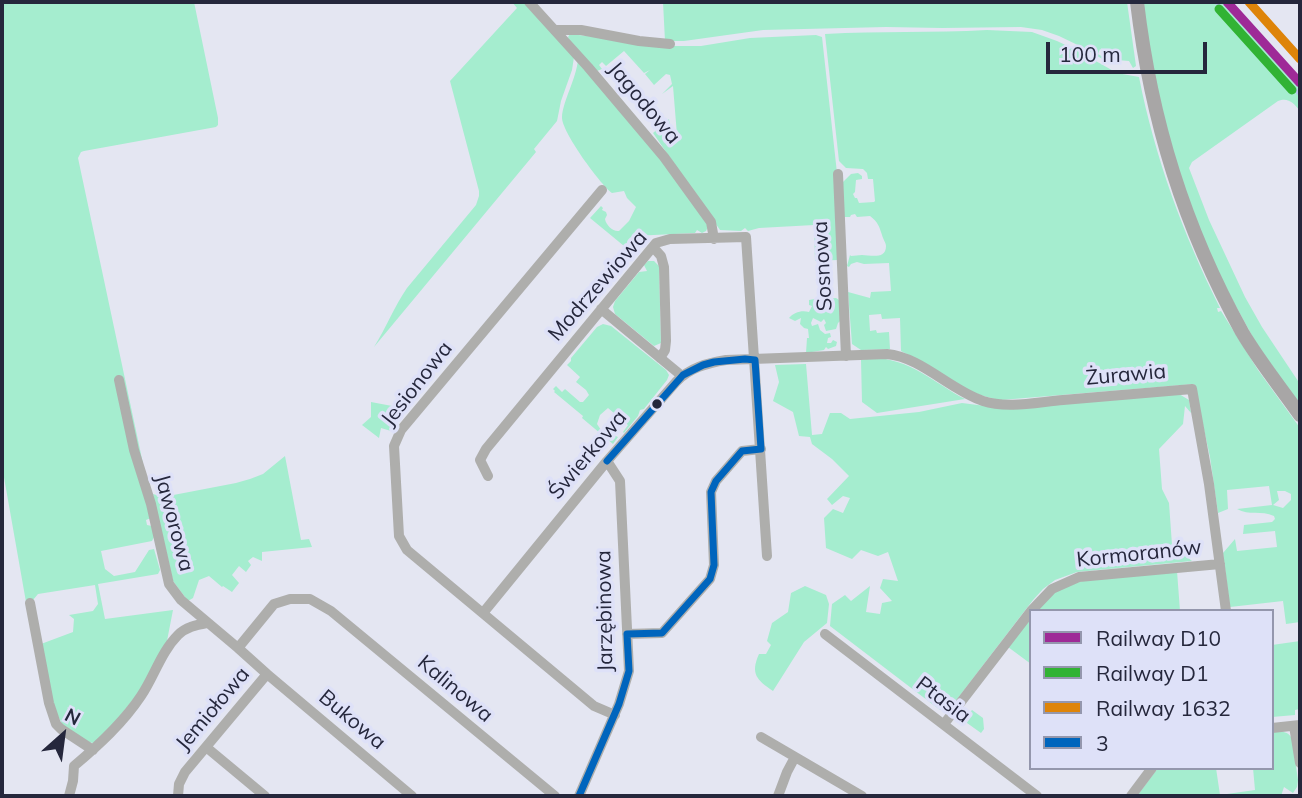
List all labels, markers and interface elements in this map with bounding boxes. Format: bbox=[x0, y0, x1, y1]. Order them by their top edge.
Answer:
scale bar bbox=[1050, 28, 1211, 72]
text: 100 m bbox=[1059, 41, 1121, 67]
street label: Jagodowa bbox=[602, 57, 686, 149]
street label: Sosnowa bbox=[808, 220, 838, 312]
street label: Modrzewiowa bbox=[543, 226, 653, 346]
street label: Jesionowa bbox=[376, 337, 458, 431]
street label: Żurawia bbox=[1085, 359, 1167, 391]
unlabelled marker bbox=[650, 397, 664, 411]
street label: Świerkowa bbox=[544, 405, 632, 505]
street label: Jaworowa bbox=[149, 472, 199, 574]
street label: Kormoranów bbox=[1075, 535, 1203, 573]
street label: Jarzębinowa bbox=[591, 550, 619, 672]
legend bbox=[1029, 609, 1274, 770]
text: Railway D10 bbox=[1096, 625, 1221, 651]
street label: Kalinowa bbox=[412, 650, 498, 728]
text: Railway D1 bbox=[1096, 660, 1209, 686]
street label: Jemiołowa bbox=[171, 662, 255, 756]
street label: Ptasia bbox=[911, 671, 975, 729]
street label: Bukowa bbox=[313, 685, 391, 755]
text: Railway 1632 bbox=[1096, 695, 1231, 721]
north arrow bbox=[28, 700, 98, 770]
text: N bbox=[61, 702, 85, 730]
text: 3 bbox=[1096, 730, 1109, 756]

